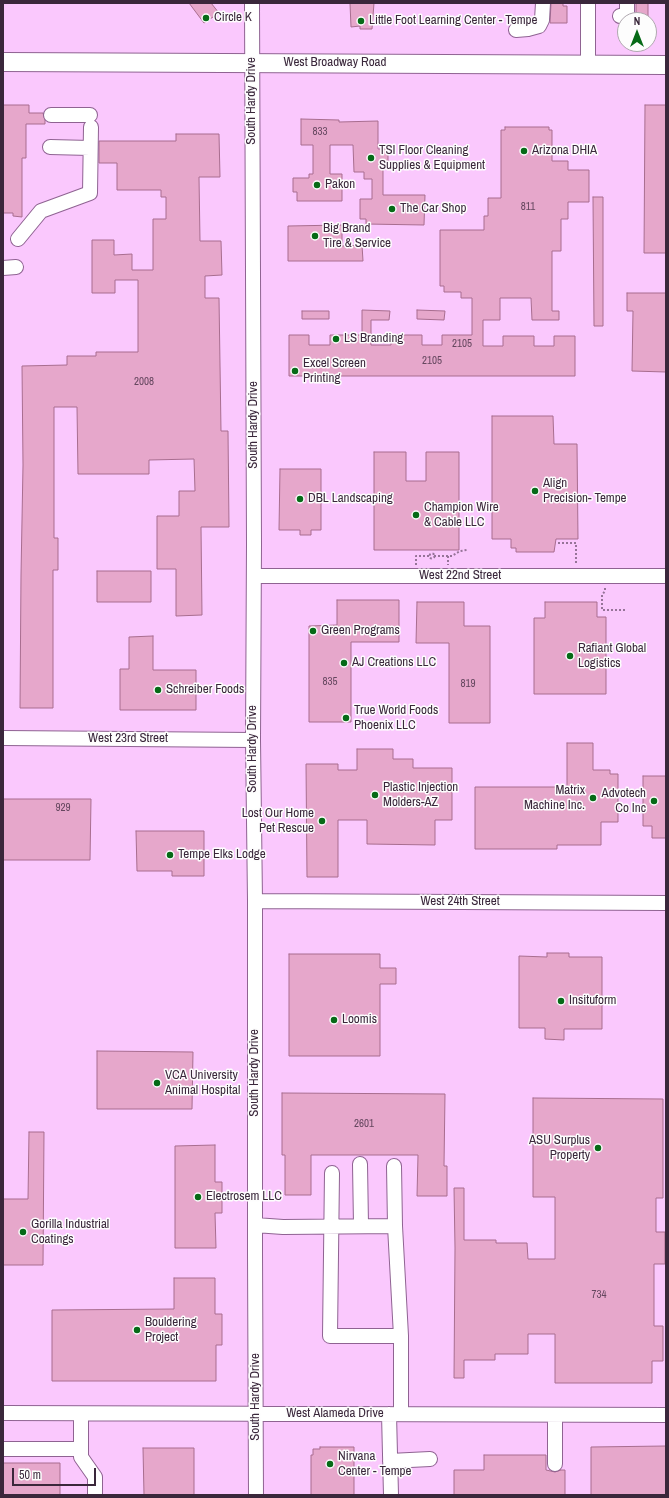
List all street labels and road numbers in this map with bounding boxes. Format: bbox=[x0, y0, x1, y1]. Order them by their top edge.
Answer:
street label: West Broadway Road bbox=[284, 55, 386, 71]
street label: South Hardy Drive bbox=[244, 57, 260, 145]
street label: South Hardy Drive bbox=[246, 381, 262, 469]
street label: West 22nd Street bbox=[419, 568, 501, 584]
street label: South Hardy Drive bbox=[245, 705, 261, 793]
street label: West 23rd Street bbox=[88, 731, 168, 747]
street label: West 24th Street bbox=[420, 894, 500, 910]
street label: South Hardy Drive bbox=[247, 1029, 263, 1117]
street label: South Hardy Drive bbox=[248, 1353, 264, 1441]
street label: West Alameda Drive bbox=[286, 1406, 384, 1422]

